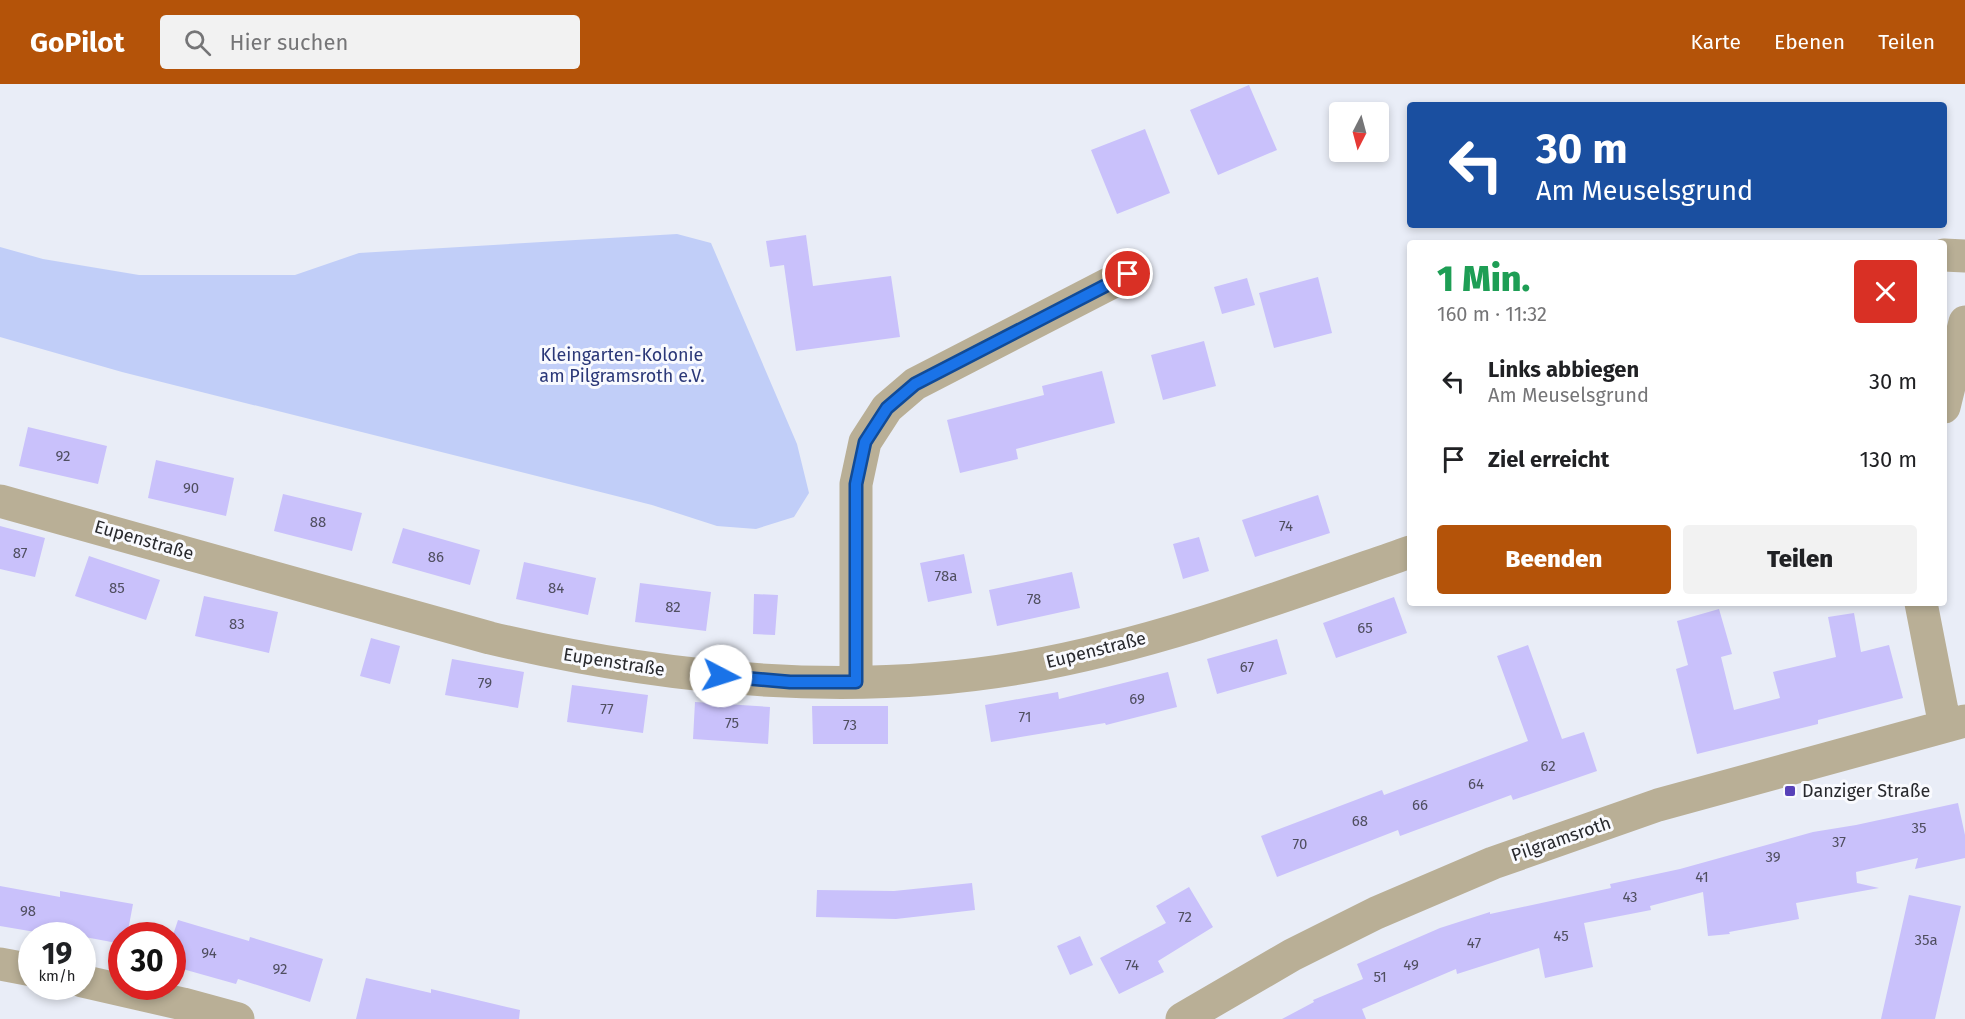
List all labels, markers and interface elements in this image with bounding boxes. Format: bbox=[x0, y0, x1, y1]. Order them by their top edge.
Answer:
search box bbox=[160, 15, 580, 69]
text: GoPilot bbox=[30, 26, 124, 59]
icon: search bbox=[181, 26, 214, 59]
text: Hier suchen bbox=[229, 29, 348, 56]
text: Karte bbox=[1690, 29, 1741, 55]
text: Ebenen bbox=[1774, 29, 1845, 55]
text: Teilen bbox=[1878, 29, 1935, 55]
north arrow bbox=[1329, 102, 1389, 162]
map controls bbox=[1329, 102, 1389, 162]
text: 30 m bbox=[1536, 124, 1628, 174]
icon: left bbox=[1437, 126, 1515, 204]
text: Am Meuselsgrund bbox=[1536, 175, 1753, 207]
pin bbox=[1102, 248, 1153, 299]
icon: arrive bbox=[1111, 257, 1144, 290]
text: 1 Min. bbox=[1437, 257, 1530, 301]
button: close bbox=[1854, 260, 1917, 323]
text: 160 m · 11:32 bbox=[1437, 302, 1547, 326]
park label: Kleingarten-Kolonie am Pilgramsroth e.V. bbox=[539, 344, 705, 387]
text: Links abbiegen bbox=[1488, 356, 1639, 383]
icon: left bbox=[1437, 365, 1470, 398]
text: 30 m bbox=[1869, 368, 1917, 395]
text: Am Meuselsgrund bbox=[1488, 383, 1649, 407]
icon: arrive bbox=[1437, 443, 1470, 476]
text: Ziel erreicht bbox=[1488, 446, 1609, 473]
text: 130 m bbox=[1860, 446, 1917, 473]
house number: 92 bbox=[56, 447, 70, 465]
house number: 90 bbox=[183, 479, 199, 497]
house number: 88 bbox=[310, 513, 326, 531]
street label: Eupenstraße bbox=[92, 515, 196, 565]
house number: 74 bbox=[1279, 517, 1293, 535]
button: Beenden bbox=[1437, 525, 1671, 594]
button: Teilen bbox=[1683, 525, 1917, 594]
house number: 87 bbox=[13, 544, 28, 562]
house number: 86 bbox=[428, 548, 444, 566]
house number: 78a bbox=[935, 567, 957, 585]
house number: 85 bbox=[109, 579, 125, 597]
house number: 84 bbox=[548, 579, 564, 597]
house number: 78 bbox=[1027, 590, 1041, 608]
house number: 82 bbox=[665, 598, 681, 616]
house number: 83 bbox=[229, 615, 245, 633]
house number: 65 bbox=[1357, 619, 1373, 637]
street label: Eupenstraße bbox=[1044, 627, 1148, 673]
street label: Eupenstraße bbox=[562, 643, 666, 681]
position arrow bbox=[689, 644, 753, 708]
house number: 67 bbox=[1240, 658, 1254, 676]
house number: 79 bbox=[478, 674, 492, 692]
house number: 69 bbox=[1129, 690, 1145, 708]
house number: 77 bbox=[600, 700, 614, 718]
house number: 71 bbox=[1019, 708, 1031, 726]
house number: 75 bbox=[725, 714, 739, 732]
house number: 73 bbox=[843, 716, 857, 734]
house number: 62 bbox=[1540, 757, 1556, 775]
house number: 64 bbox=[1468, 775, 1484, 793]
place label: Danziger Straße bbox=[1802, 780, 1930, 802]
marker: Danziger Straße bbox=[1783, 784, 1797, 798]
house number: 66 bbox=[1412, 796, 1428, 814]
house number: 68 bbox=[1352, 812, 1368, 830]
street label: Pilgramsroth bbox=[1508, 812, 1614, 866]
house number: 35 bbox=[1911, 819, 1927, 837]
house number: 37 bbox=[1832, 833, 1846, 851]
house number: 70 bbox=[1293, 835, 1307, 853]
house number: 39 bbox=[1765, 848, 1781, 866]
house number: 41 bbox=[1695, 868, 1709, 886]
house number: 43 bbox=[1622, 888, 1638, 906]
house number: 98 bbox=[20, 902, 36, 920]
house number: 72 bbox=[1178, 908, 1192, 926]
speed limit sign: 30 bbox=[108, 922, 186, 1000]
house number: 45 bbox=[1553, 927, 1569, 945]
house number: 35a bbox=[1914, 931, 1938, 949]
house number: 47 bbox=[1467, 934, 1481, 952]
text: 19 bbox=[42, 936, 72, 972]
house number: 94 bbox=[201, 944, 217, 962]
house number: 74 bbox=[1125, 956, 1139, 974]
house number: 49 bbox=[1403, 956, 1419, 974]
house number: 92 bbox=[273, 960, 287, 978]
text: km/h bbox=[38, 967, 76, 985]
house number: 51 bbox=[1373, 968, 1387, 986]

